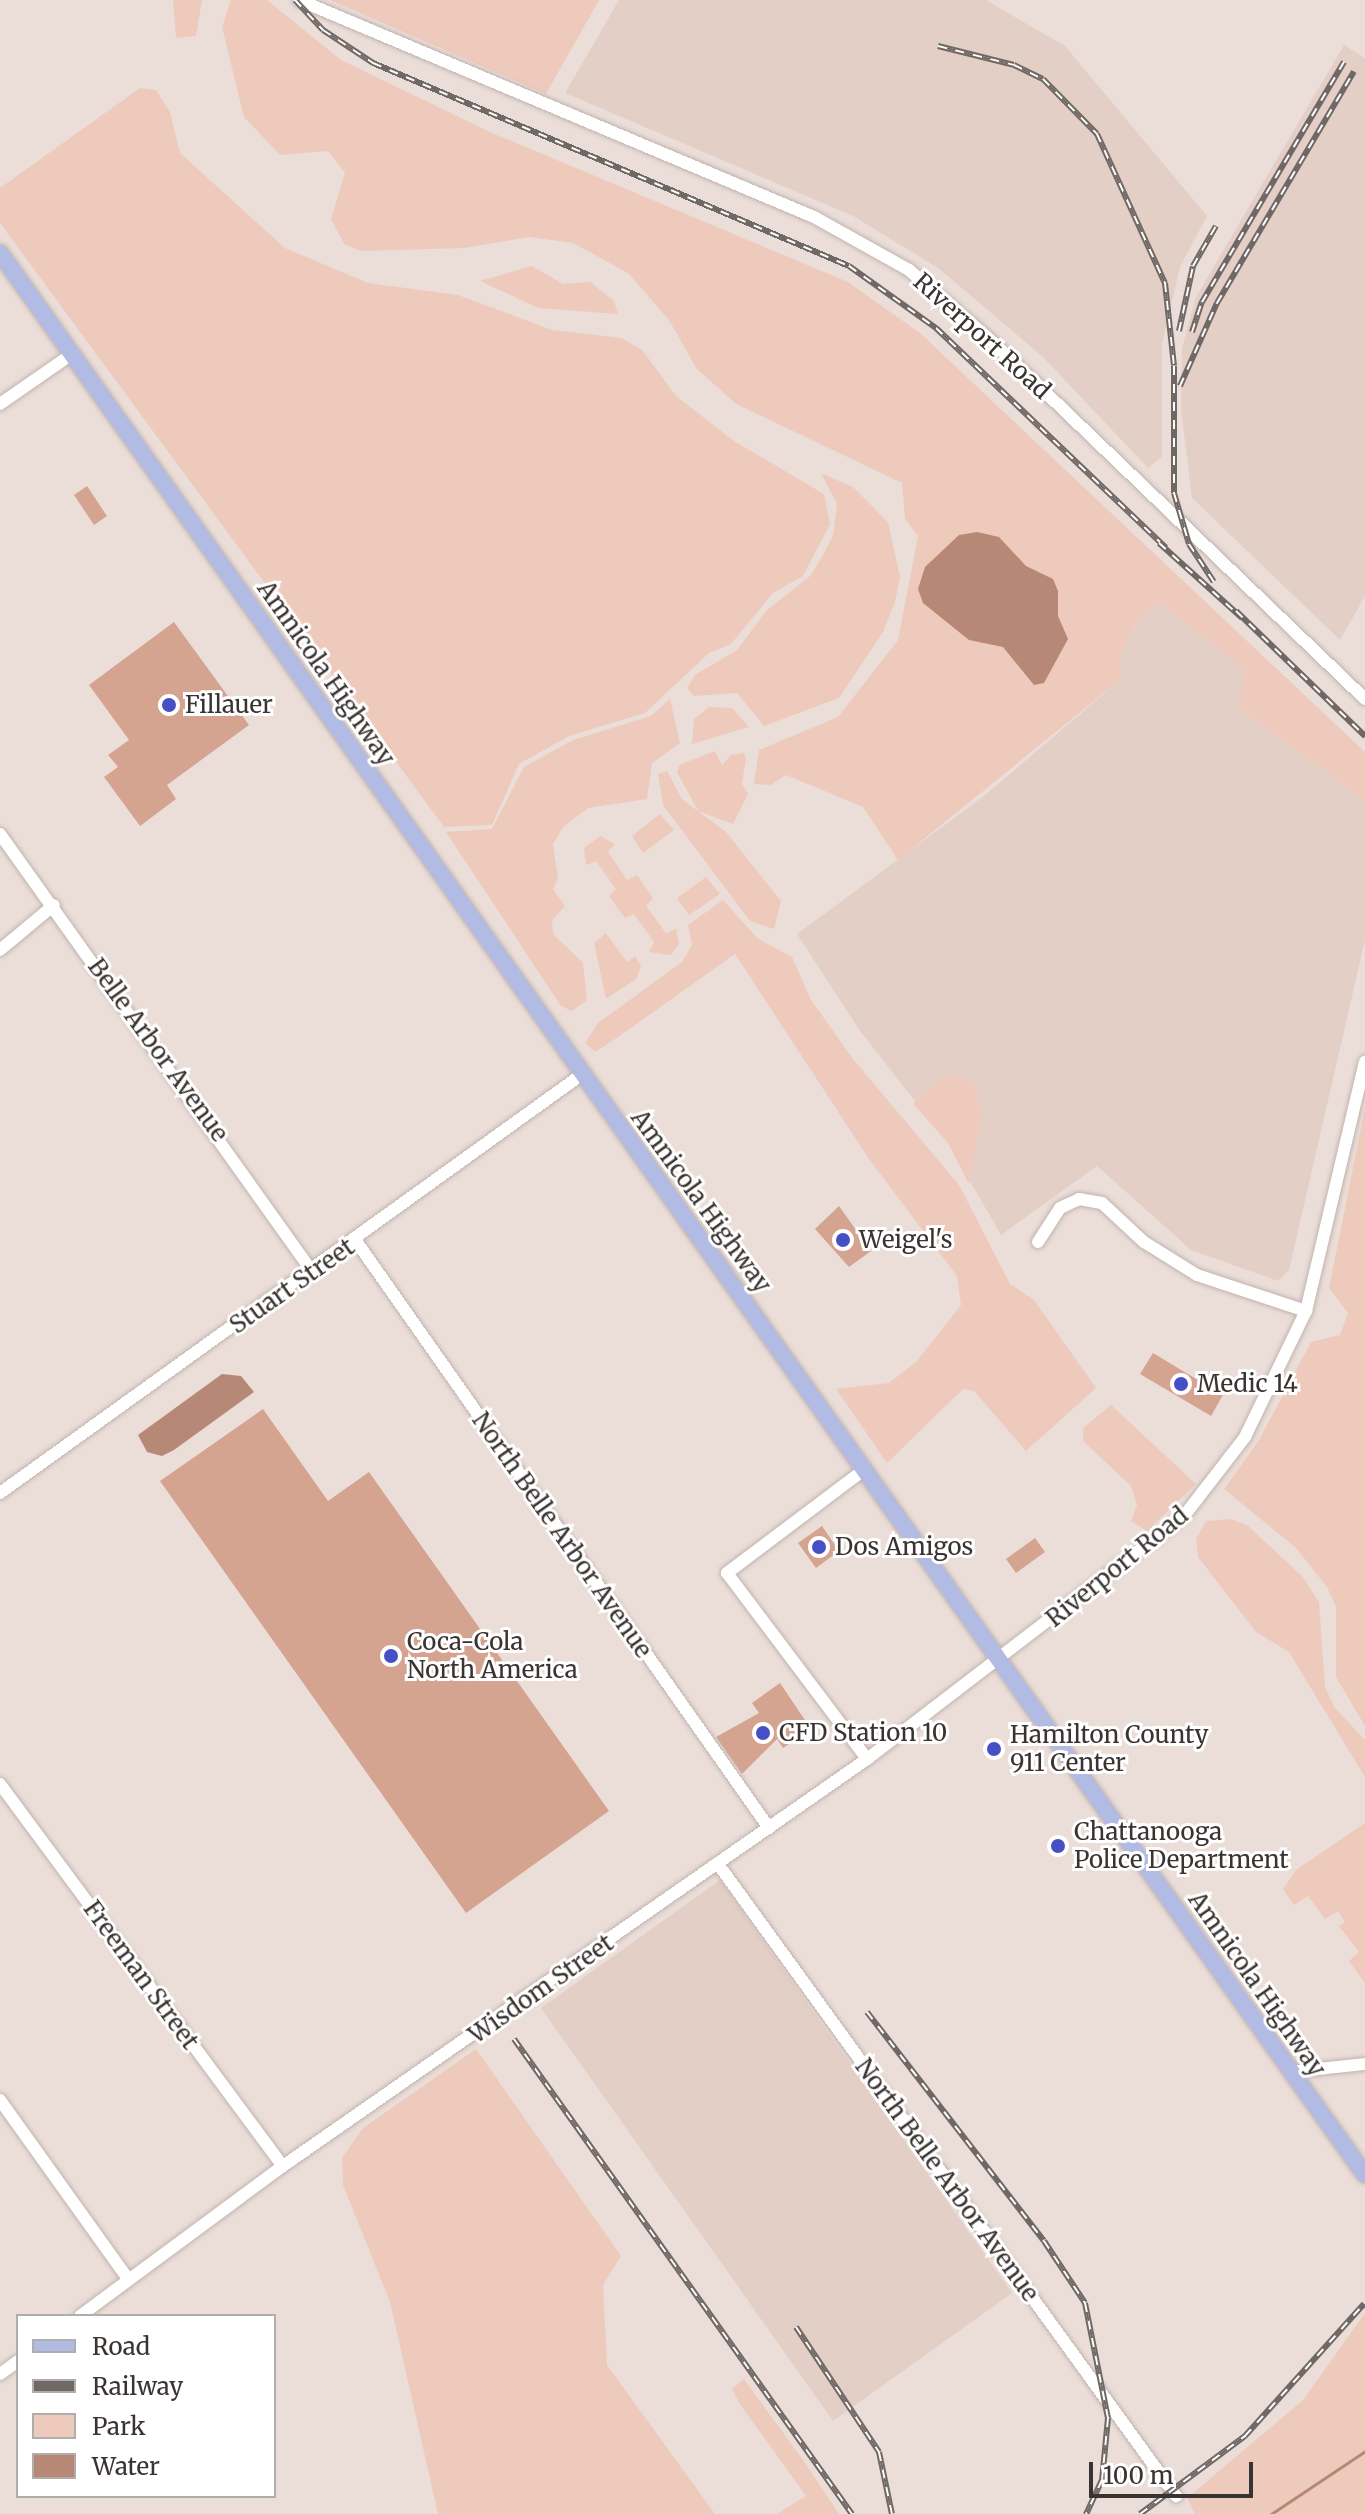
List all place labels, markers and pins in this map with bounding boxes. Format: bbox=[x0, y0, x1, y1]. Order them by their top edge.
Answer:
place label: Fillauer bbox=[185, 691, 273, 719]
marker: Fillauer bbox=[160, 696, 178, 714]
place label: Weigel's bbox=[859, 1226, 953, 1254]
marker: Weigel's bbox=[834, 1231, 852, 1249]
place label: Medic 14 bbox=[1197, 1370, 1298, 1398]
marker: Medic 14 bbox=[1172, 1375, 1190, 1393]
place label: Dos Amigos bbox=[835, 1533, 973, 1561]
marker: Dos Amigos bbox=[810, 1538, 828, 1556]
place label: Coca-Cola North America bbox=[407, 1628, 578, 1684]
marker: Coca-Cola North America bbox=[382, 1647, 400, 1665]
place label: CFD Station 10 bbox=[779, 1719, 947, 1747]
place label: Hamilton County 911 Center bbox=[1010, 1721, 1208, 1777]
marker: CFD Station 10 bbox=[754, 1724, 772, 1742]
marker: Hamilton County 911 Center bbox=[985, 1740, 1003, 1758]
place label: Chattanooga Police Department bbox=[1074, 1818, 1289, 1874]
marker: Chattanooga Police Department bbox=[1049, 1837, 1067, 1855]

